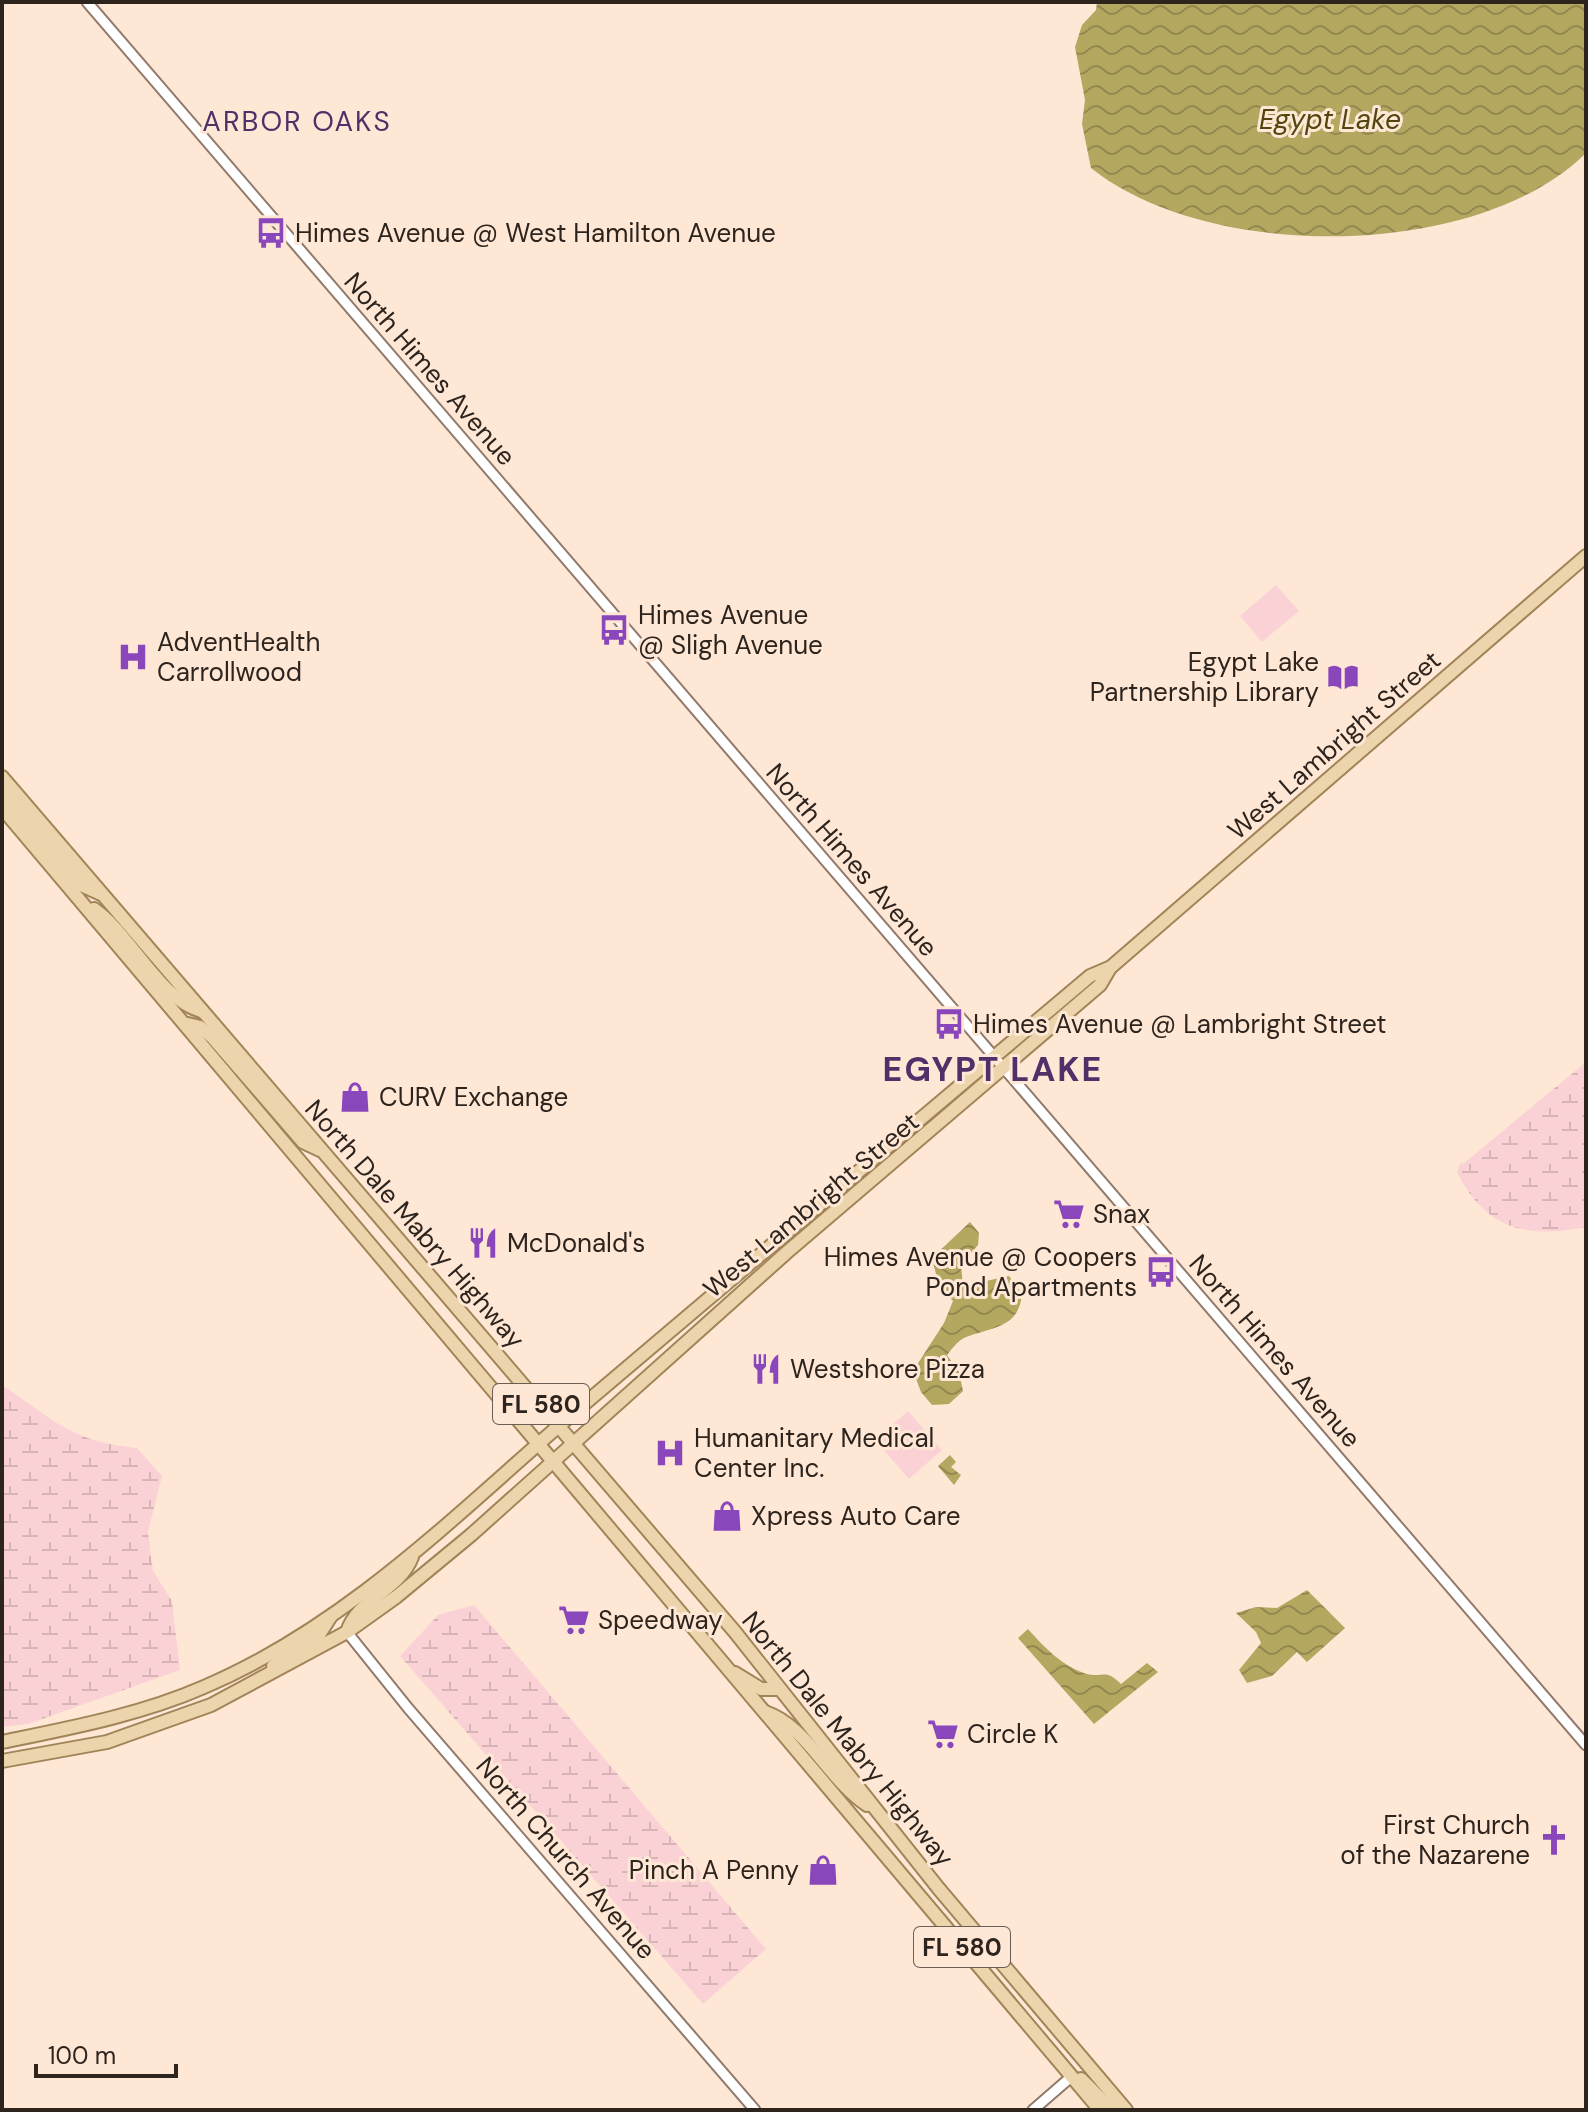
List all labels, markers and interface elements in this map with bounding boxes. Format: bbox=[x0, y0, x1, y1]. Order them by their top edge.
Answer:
water label: Egypt Lake bbox=[1259, 101, 1401, 138]
district label: ARBOR OAKS bbox=[202, 103, 392, 140]
bus stop icon: Himes Avenue @ West Hamilton Avenue bbox=[254, 216, 288, 250]
place label: Himes Avenue @ West Hamilton Avenue bbox=[295, 216, 776, 250]
street label: North Himes Avenue bbox=[337, 265, 523, 473]
place label: Himes Avenue @ Sligh Avenue bbox=[638, 598, 823, 662]
bus stop icon: Himes Avenue @ Sligh Avenue bbox=[597, 613, 631, 647]
place label: AdventHealth Carrollwood bbox=[157, 625, 320, 689]
hospital icon: AdventHealth Carrollwood bbox=[116, 640, 150, 674]
street label: West Lambright Street bbox=[1220, 643, 1448, 847]
place label: Egypt Lake Partnership Library bbox=[1090, 645, 1319, 709]
library icon: Egypt Lake Partnership Library bbox=[1326, 660, 1360, 694]
street label: North Himes Avenue bbox=[759, 756, 945, 964]
bus stop icon: Himes Avenue @ Lambright Street bbox=[932, 1007, 966, 1041]
place label: Himes Avenue @ Lambright Street bbox=[973, 1007, 1387, 1041]
district label: EGYPT LAKE bbox=[883, 1047, 1103, 1092]
shop icon: CURV Exchange bbox=[338, 1080, 372, 1114]
place label: CURV Exchange bbox=[379, 1080, 568, 1114]
street label: North Dale Mabry Highway bbox=[298, 1093, 532, 1355]
street label: West Lambright Street bbox=[696, 1105, 926, 1305]
supermarket icon: Snax bbox=[1052, 1197, 1086, 1231]
place label: Snax bbox=[1093, 1197, 1150, 1231]
restaurant icon: McDonald's bbox=[466, 1226, 500, 1260]
place label: McDonald's bbox=[507, 1226, 645, 1260]
place label: Himes Avenue @ Coopers Pond Apartments bbox=[824, 1240, 1137, 1304]
street label: North Himes Avenue bbox=[1182, 1247, 1368, 1455]
bus stop icon: Himes Avenue @ Coopers Pond Apartments bbox=[1144, 1255, 1178, 1289]
restaurant icon: Westshore Pizza bbox=[749, 1352, 783, 1386]
place label: Westshore Pizza bbox=[790, 1352, 985, 1386]
road number: FL 580 bbox=[493, 1384, 589, 1424]
place label: Humanitary Medical Center Inc. bbox=[694, 1421, 934, 1485]
hospital icon: Humanitary Medical Center Inc. bbox=[653, 1436, 687, 1470]
shop icon: Xpress Auto Care bbox=[710, 1499, 744, 1533]
place label: Xpress Auto Care bbox=[751, 1499, 961, 1533]
supermarket icon: Speedway bbox=[557, 1603, 591, 1637]
place label: Speedway bbox=[598, 1603, 723, 1637]
street label: North Dale Mabry Highway bbox=[734, 1604, 962, 1874]
supermarket icon: Circle K bbox=[926, 1717, 960, 1751]
place label: Circle K bbox=[967, 1717, 1059, 1751]
street label: North Church Avenue bbox=[469, 1750, 663, 1966]
place label: First Church of the Nazarene bbox=[1340, 1808, 1530, 1872]
church icon: First Church of the Nazarene bbox=[1537, 1823, 1571, 1857]
place label: Pinch A Penny bbox=[629, 1853, 799, 1887]
shop icon: Pinch A Penny bbox=[806, 1853, 840, 1887]
road number: FL 580 bbox=[914, 1927, 1010, 1967]
scale bar bbox=[36, 2028, 176, 2078]
text: 100 m bbox=[48, 2040, 116, 2071]

